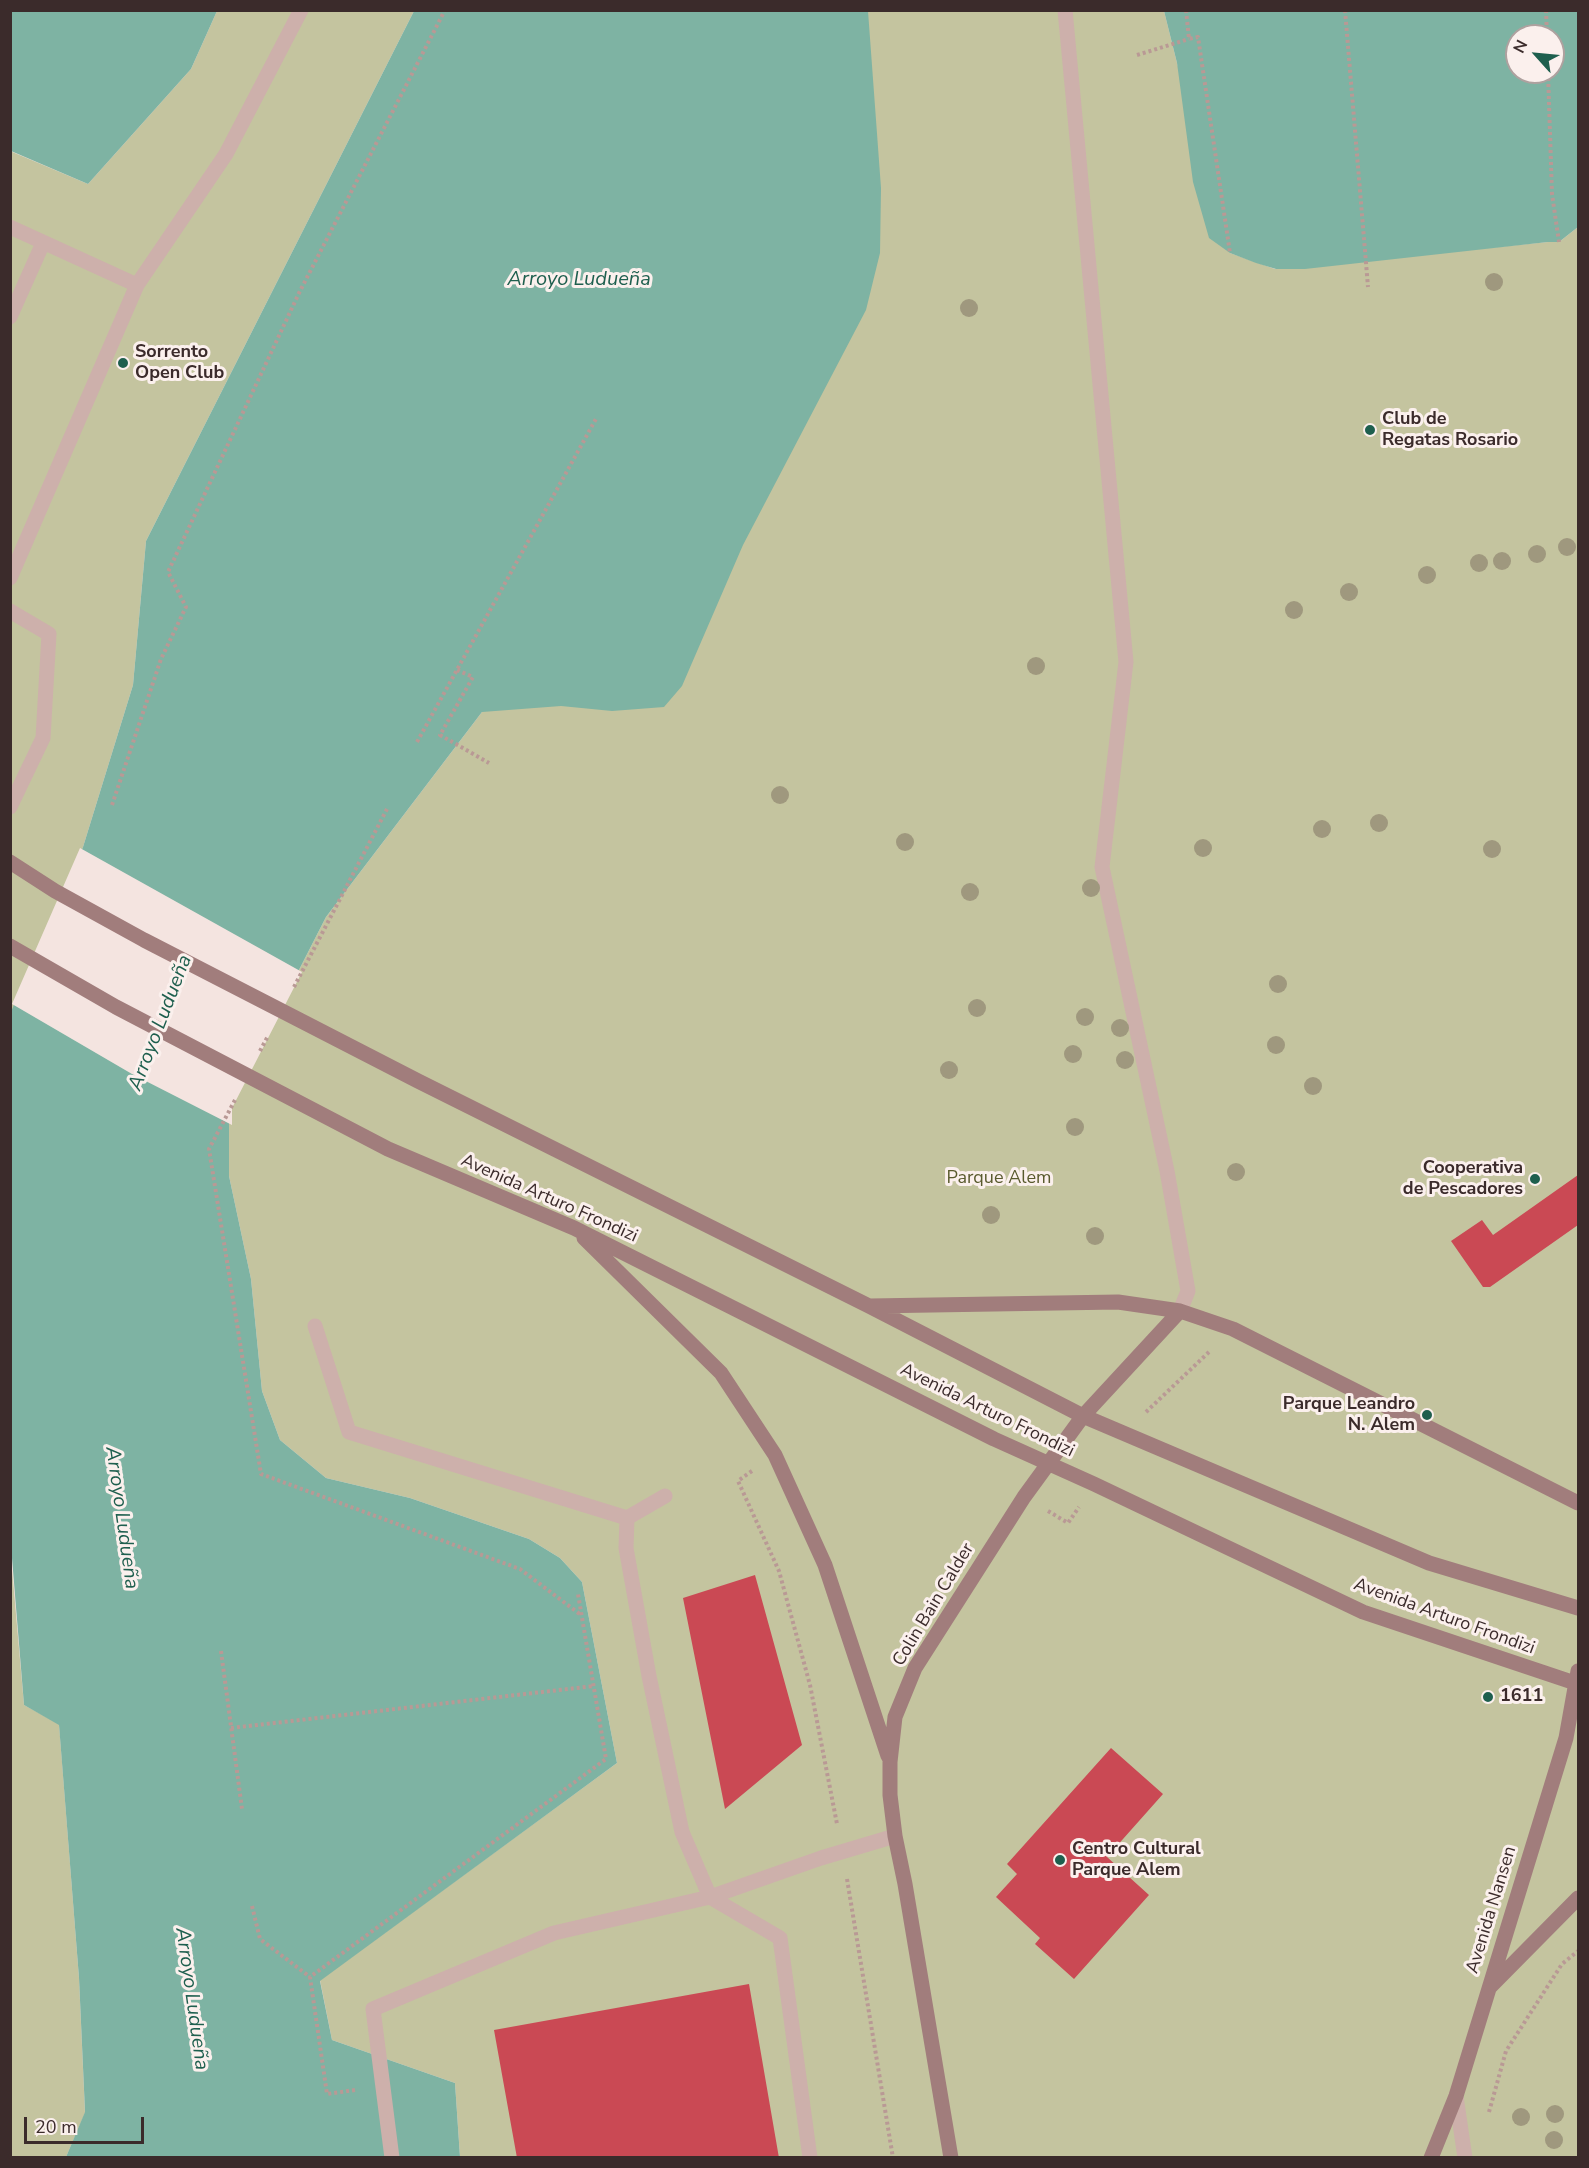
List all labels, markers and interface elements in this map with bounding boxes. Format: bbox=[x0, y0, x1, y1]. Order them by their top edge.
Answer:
north arrow bbox=[1505, 24, 1565, 84]
text: N bbox=[1508, 36, 1533, 57]
water label: Arroyo Ludueña bbox=[507, 268, 651, 292]
place label: Sorrento Open Club bbox=[135, 342, 224, 385]
marker: Sorrento Open Club bbox=[116, 356, 130, 370]
place label: Club de Regatas Rosario bbox=[1382, 409, 1518, 452]
marker: Club de Regatas Rosario bbox=[1363, 423, 1377, 437]
water label: Arroyo Ludueña bbox=[124, 952, 198, 1094]
street label: Avenida Arturo Frondizi bbox=[457, 1150, 641, 1248]
place label: Cooperativa de Pescadores bbox=[1403, 1158, 1523, 1200]
park label: Parque Alem bbox=[947, 1168, 1051, 1190]
marker: Cooperativa de Pescadores bbox=[1528, 1172, 1542, 1186]
street label: Avenida Arturo Frondizi bbox=[896, 1359, 1078, 1463]
place label: Parque Leandro N. Alem bbox=[1283, 1394, 1415, 1436]
marker: Parque Leandro N. Alem bbox=[1420, 1408, 1434, 1422]
water label: Arroyo Ludueña bbox=[99, 1445, 143, 1591]
street label: Colin Bain Calder bbox=[889, 1540, 979, 1670]
street label: Avenida Arturo Frondizi bbox=[1350, 1574, 1538, 1660]
place label: 1611 bbox=[1500, 1686, 1543, 1708]
marker: 1611 bbox=[1481, 1690, 1495, 1704]
place label: Centro Cultural Parque Alem bbox=[1072, 1839, 1201, 1882]
street label: Avenida Nansen bbox=[1462, 1844, 1522, 1976]
marker: Centro Cultural Parque Alem bbox=[1053, 1853, 1067, 1867]
water label: Arroyo Ludueña bbox=[169, 1926, 213, 2072]
scale bar bbox=[27, 2105, 147, 2143]
text: 20 m bbox=[35, 2115, 77, 2139]

